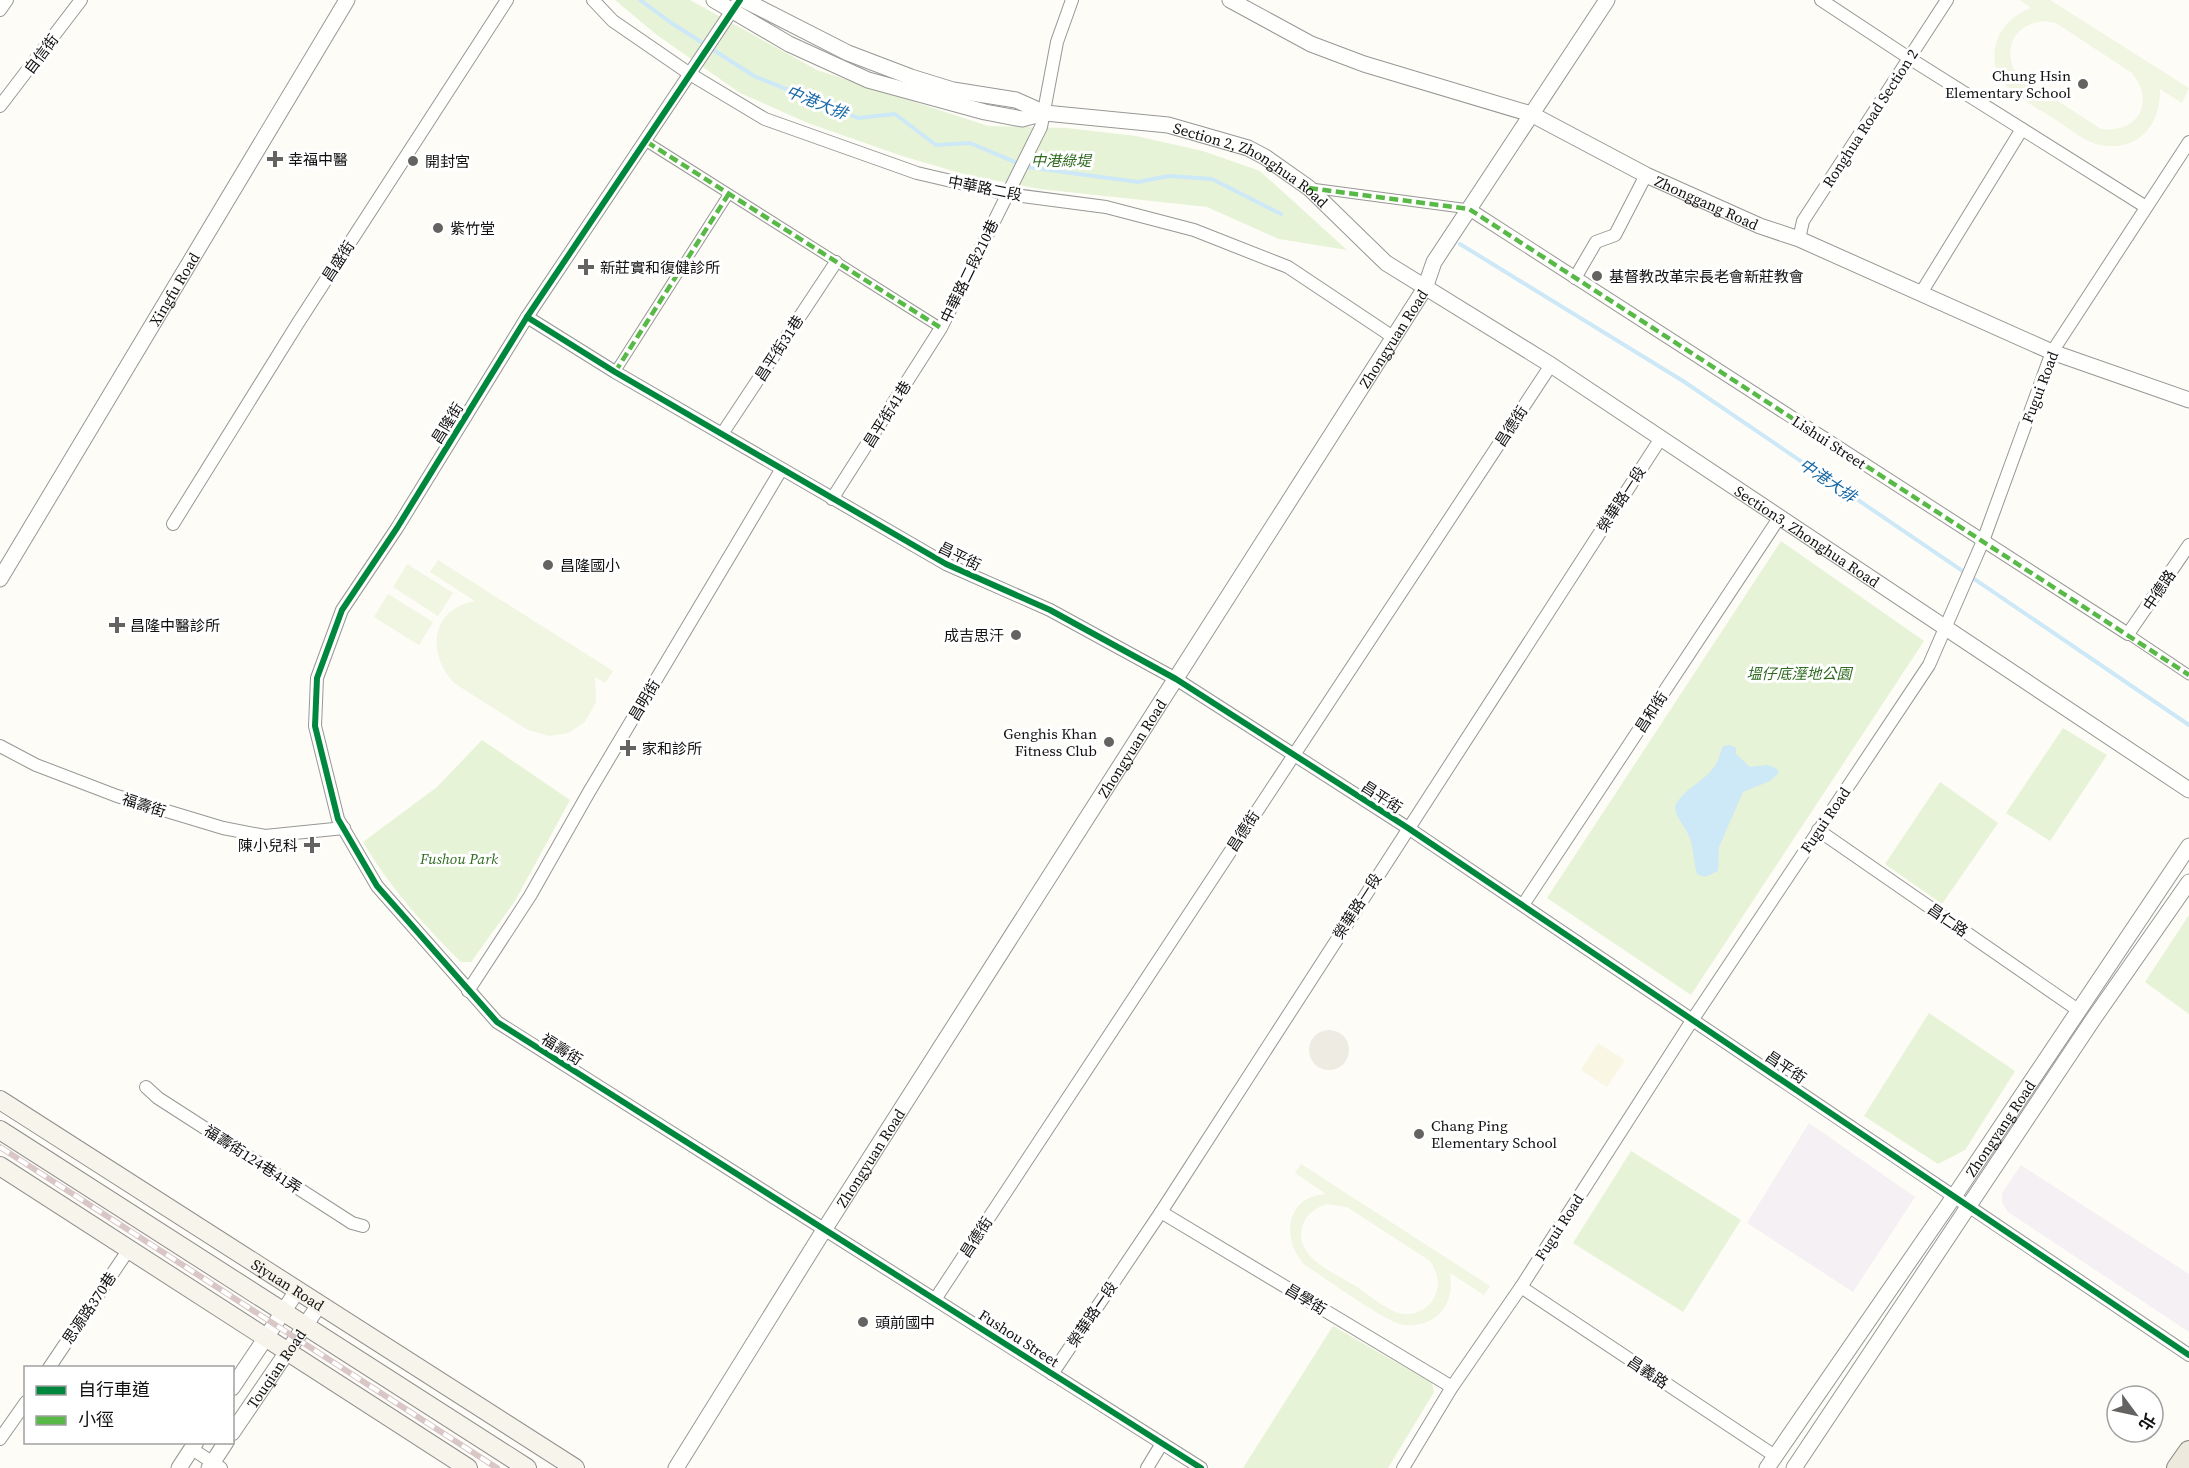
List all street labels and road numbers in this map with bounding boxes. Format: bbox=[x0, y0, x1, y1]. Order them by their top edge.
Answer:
street label: 自信街 bbox=[19, 30, 63, 78]
street label: Ronghua Road Section 2 bbox=[1817, 45, 1923, 191]
street label: Section 2, Zhonghua Road bbox=[1171, 117, 1333, 212]
street label: Zhonggang Road bbox=[1652, 170, 1763, 235]
street label: 中華路二段 bbox=[946, 171, 1024, 205]
street label: 中華路二段210巷 bbox=[935, 216, 1003, 326]
street label: 昌盛街 bbox=[317, 236, 359, 286]
street label: Xingfu Road bbox=[144, 248, 204, 330]
street label: Zhongyuan Road bbox=[1354, 285, 1432, 392]
street label: 昌平街31巷 bbox=[750, 311, 808, 385]
street label: Fugui Road bbox=[2017, 348, 2063, 426]
street label: 昌平街41巷 bbox=[858, 377, 916, 451]
street label: 昌隆街 bbox=[426, 398, 468, 448]
street label: 昌德街 bbox=[1490, 401, 1532, 451]
street label: Lishui Street bbox=[1788, 410, 1870, 474]
street label: 榮華路一段 bbox=[1592, 462, 1650, 536]
street label: Section3, Zhonghua Road bbox=[1731, 480, 1884, 592]
street label: 昌平街 bbox=[935, 537, 985, 575]
street label: 中德路 bbox=[2138, 565, 2180, 615]
street label: 昌明街 bbox=[623, 675, 665, 725]
street label: 昌和街 bbox=[1630, 687, 1672, 737]
street label: Zhongyuan Road bbox=[1092, 694, 1171, 801]
street label: 昌平街 bbox=[1357, 776, 1407, 818]
street label: Fugui Road bbox=[1795, 782, 1855, 857]
street label: 福壽街 bbox=[119, 788, 169, 822]
street label: 昌德街 bbox=[1222, 806, 1264, 856]
street label: 榮華路一段 bbox=[1328, 869, 1386, 943]
street label: 昌仁路 bbox=[1924, 898, 1972, 942]
street label: 福壽街 bbox=[537, 1028, 587, 1070]
street label: 昌平街 bbox=[1761, 1046, 1811, 1088]
street label: Zhongyang Road bbox=[1960, 1075, 2040, 1180]
street label: Zhongyuan Road bbox=[831, 1104, 910, 1211]
street label: 福壽街124巷41弄 bbox=[200, 1120, 306, 1198]
street label: Fugui Road bbox=[1530, 1189, 1589, 1264]
street label: 昌德街 bbox=[955, 1212, 997, 1262]
street label: Siyuan Road bbox=[248, 1253, 329, 1316]
street label: 思源路370巷 bbox=[57, 1268, 121, 1348]
street label: 榮華路一段 bbox=[1062, 1277, 1122, 1351]
street label: 昌學街 bbox=[1281, 1278, 1331, 1320]
street label: Fushou Street bbox=[975, 1304, 1063, 1372]
street label: Touqian Road bbox=[241, 1324, 311, 1412]
street label: 昌義路 bbox=[1623, 1351, 1673, 1393]

